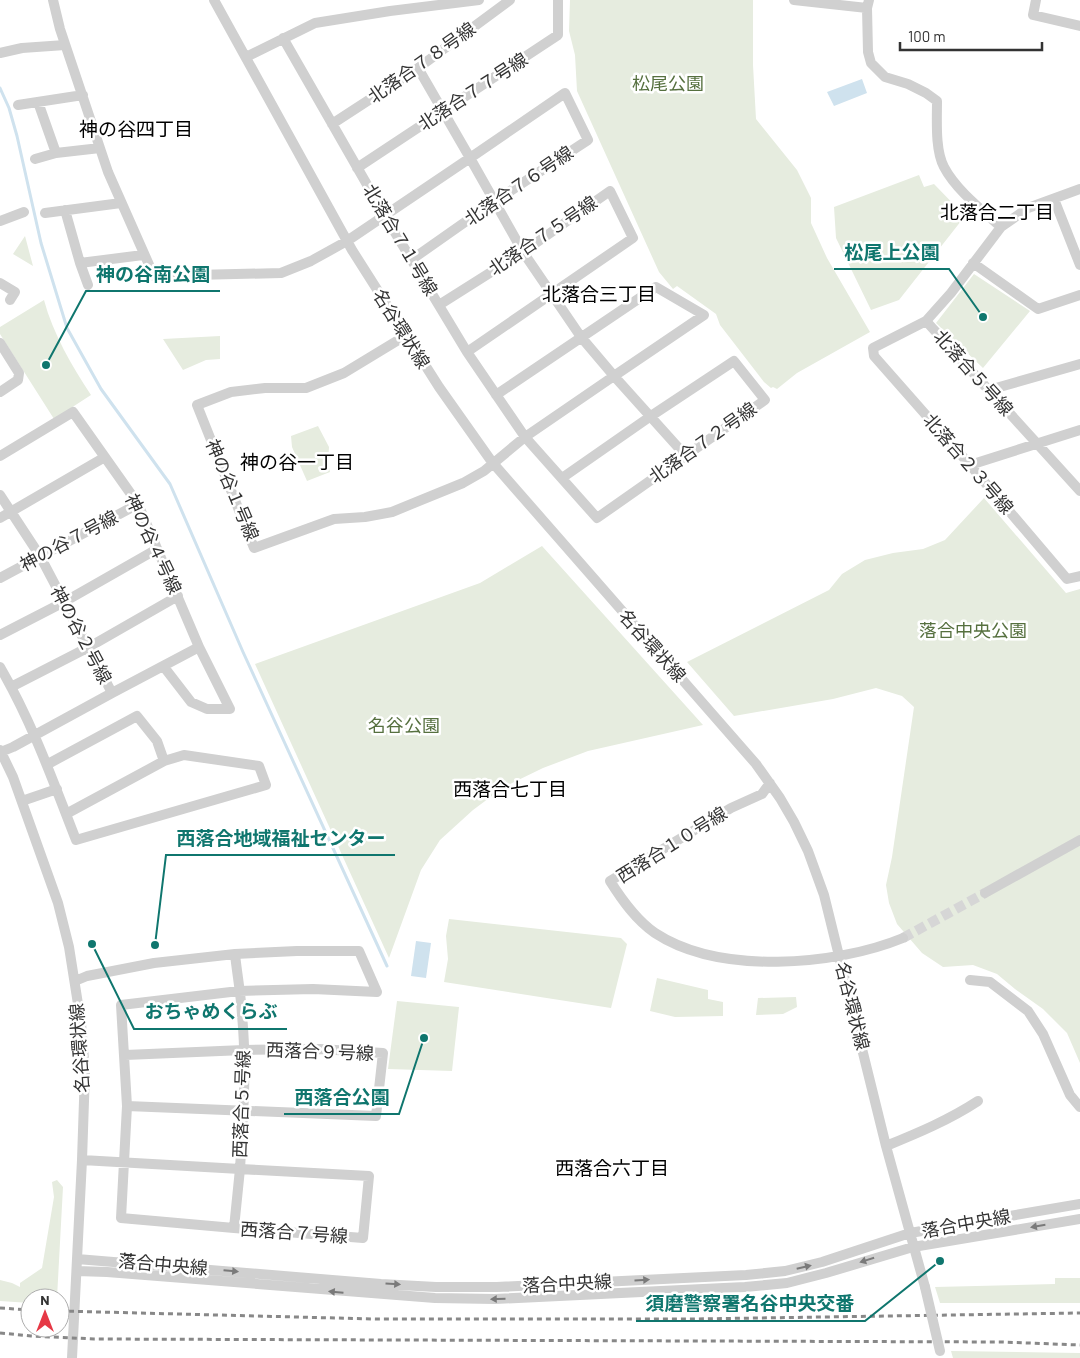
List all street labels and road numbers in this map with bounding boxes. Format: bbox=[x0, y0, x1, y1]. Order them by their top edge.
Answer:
street label: 北落合７８号線 bbox=[364, 17, 479, 107]
street label: 北落合７７号線 bbox=[414, 48, 531, 135]
street label: 北落合７６号線 bbox=[460, 141, 577, 230]
street label: 北落合７１号線 bbox=[359, 180, 443, 299]
street label: 北落合７５号線 bbox=[484, 191, 601, 280]
street label: 名谷環状線 bbox=[369, 284, 435, 372]
street label: 北落合５号線 bbox=[929, 325, 1018, 420]
street label: 北落合７２号線 bbox=[645, 397, 760, 487]
street label: 北落合２３号線 bbox=[919, 409, 1018, 518]
street label: 神の谷１号線 bbox=[202, 436, 264, 544]
street label: 神の谷４号線 bbox=[121, 490, 187, 597]
street label: 神の谷７号線 bbox=[16, 505, 121, 575]
street label: 神の谷２号線 bbox=[47, 582, 117, 687]
street label: 名谷環状線 bbox=[614, 605, 691, 686]
street label: 西落合１０号線 bbox=[612, 801, 731, 887]
street label: 名谷環状線 bbox=[831, 959, 875, 1052]
street label: 名谷環状線 bbox=[65, 1002, 93, 1094]
street label: 西落合９号線 bbox=[266, 1038, 374, 1064]
street label: 西落合５号線 bbox=[228, 1050, 254, 1158]
street label: 落合中央線 bbox=[920, 1204, 1012, 1242]
street label: 西落合７号線 bbox=[239, 1217, 349, 1247]
street label: 落合中央線 bbox=[117, 1249, 209, 1279]
street label: 落合中央線 bbox=[521, 1270, 612, 1296]

